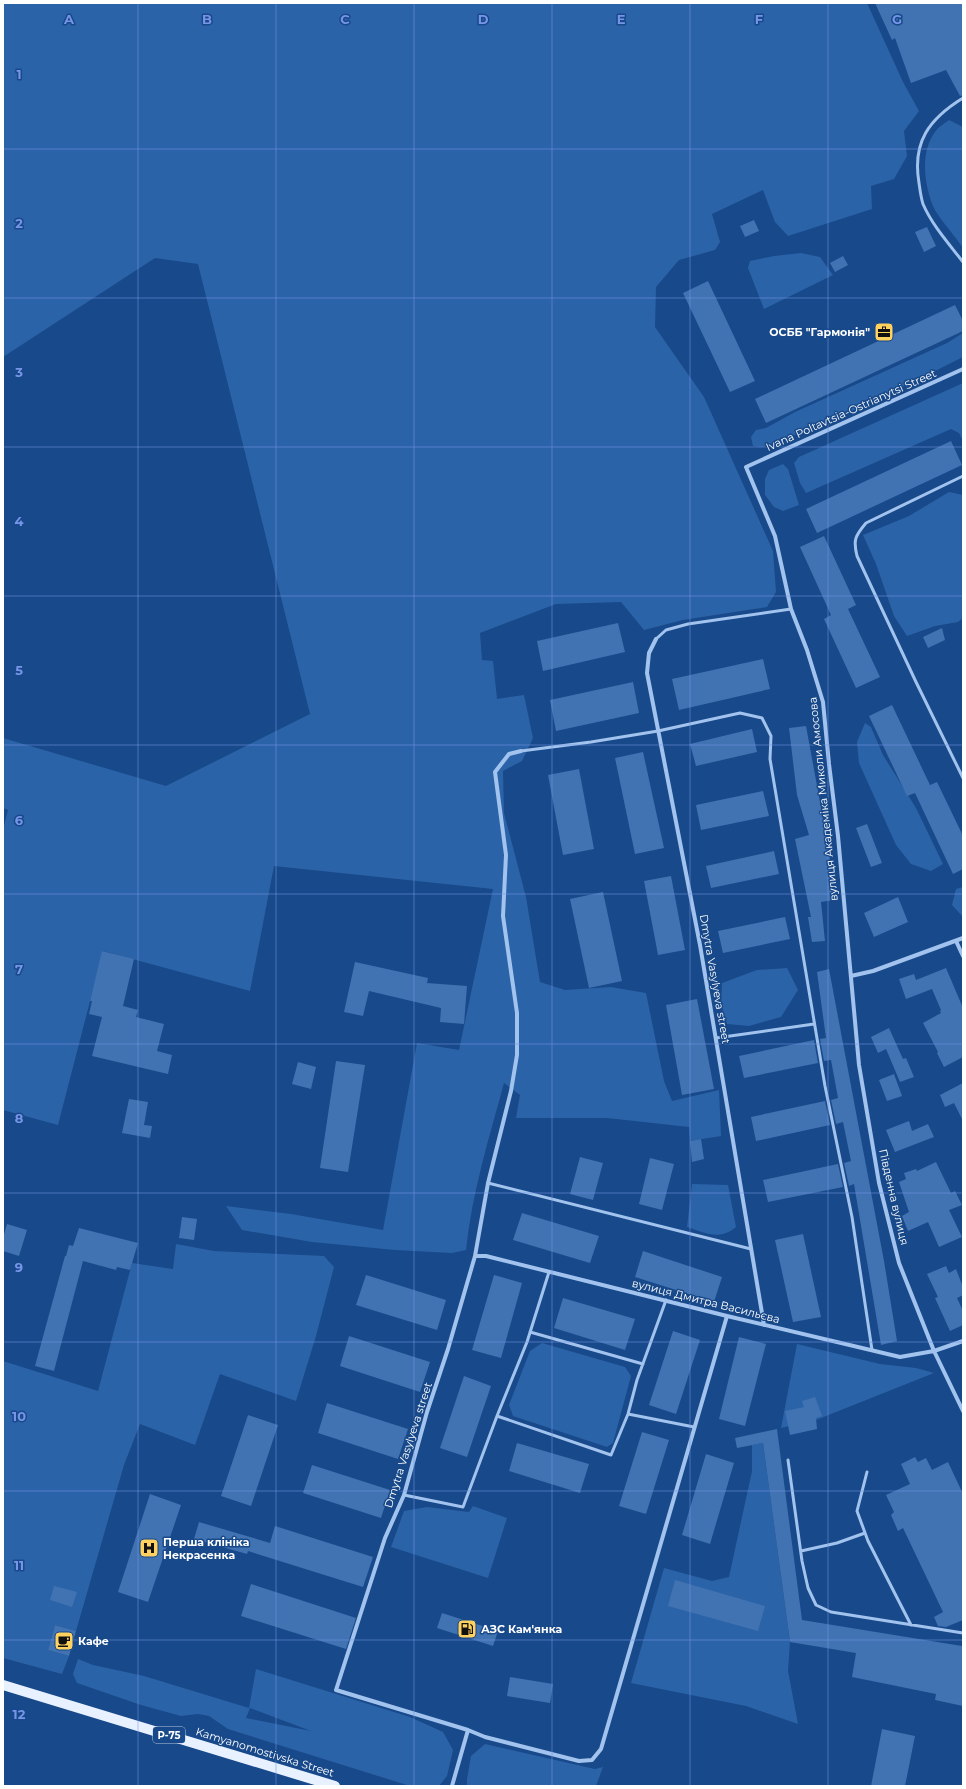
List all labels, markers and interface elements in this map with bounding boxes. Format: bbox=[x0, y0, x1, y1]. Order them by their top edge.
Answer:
text: A bbox=[63, 11, 75, 27]
text: B bbox=[202, 11, 212, 27]
text: C bbox=[340, 11, 350, 27]
text: D bbox=[478, 11, 489, 27]
text: E bbox=[617, 11, 626, 27]
text: F bbox=[755, 11, 763, 27]
text: G bbox=[892, 11, 902, 27]
text: 1 bbox=[16, 66, 22, 82]
text: 2 bbox=[15, 215, 23, 231]
office icon: ОСББ "Гармонія" bbox=[873, 321, 895, 343]
place label: ОСББ "Гармонія" bbox=[769, 325, 870, 339]
text: 3 bbox=[14, 364, 23, 380]
street label: Ivana Poltavtsia-Ostrianytsi Street bbox=[764, 366, 939, 454]
text: 4 bbox=[15, 513, 24, 529]
text: 5 bbox=[15, 662, 23, 678]
street label: вулиця Академіка Миколи Амосова bbox=[805, 696, 841, 902]
text: 6 bbox=[15, 812, 24, 828]
street label: Dmytra Vasylyeva street bbox=[697, 913, 733, 1045]
text: 7 bbox=[15, 961, 23, 977]
text: 8 bbox=[15, 1110, 24, 1126]
street label: Південна вулиця bbox=[876, 1148, 912, 1246]
text: 9 bbox=[15, 1259, 23, 1275]
street label: вулиця Дмитра Васильєва bbox=[631, 1276, 781, 1326]
street label: Dmytra Vasylyeva street bbox=[381, 1380, 435, 1510]
text: 10 bbox=[12, 1408, 26, 1424]
place label: Перша клініка Некрасенка bbox=[163, 1535, 249, 1562]
hospital icon: Перша клініка Некрасенка bbox=[138, 1537, 160, 1559]
text: 11 bbox=[14, 1557, 24, 1573]
fuel station icon: АЗС Кам'янка bbox=[456, 1618, 478, 1640]
place label: АЗС Кам'янка bbox=[481, 1622, 562, 1636]
cafe icon: Кафе bbox=[53, 1630, 75, 1652]
place label: Кафе bbox=[78, 1634, 109, 1648]
text: 12 bbox=[13, 1706, 26, 1722]
street label: Kamyanomostivska Street bbox=[194, 1724, 336, 1780]
road number: Р-75 bbox=[153, 1727, 185, 1743]

